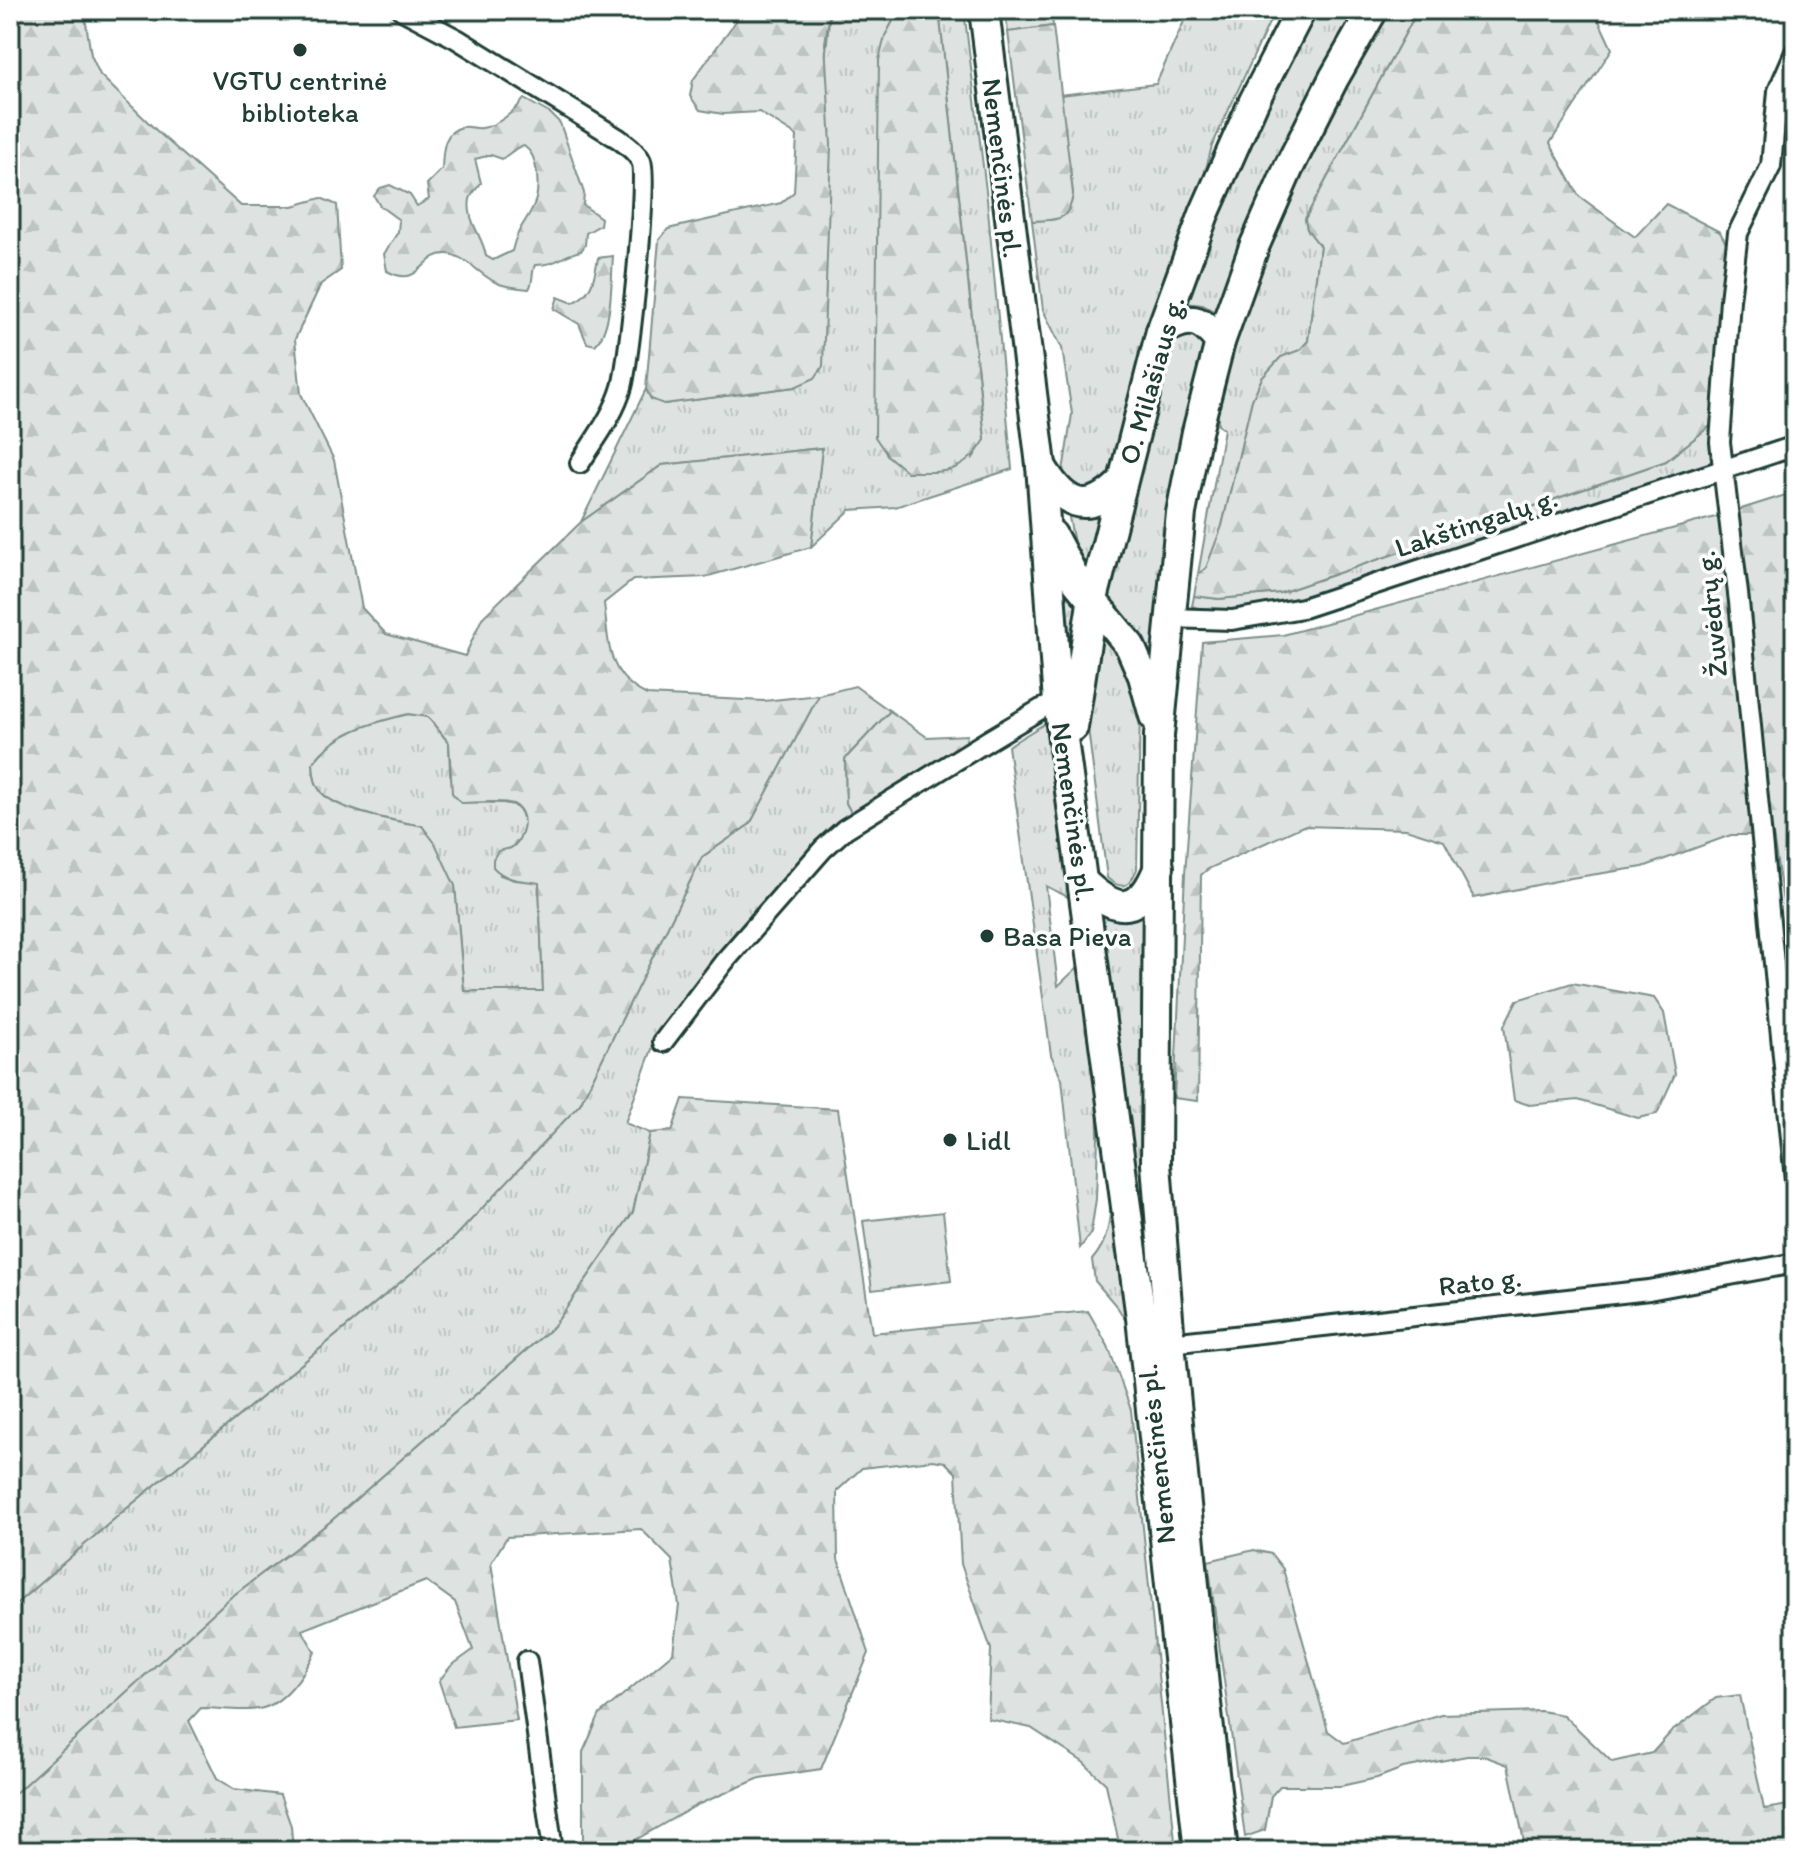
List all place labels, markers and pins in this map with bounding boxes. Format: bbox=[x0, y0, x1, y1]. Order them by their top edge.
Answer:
marker: VGTU centrinė biblioteka bbox=[291, 41, 309, 59]
place label: VGTU centrinė biblioteka bbox=[213, 63, 387, 129]
place label: Basa Pieva bbox=[1003, 919, 1132, 953]
marker: Basa Pieva bbox=[978, 927, 996, 945]
place label: Lidl bbox=[966, 1123, 1011, 1157]
marker: Lidl bbox=[941, 1131, 959, 1149]

